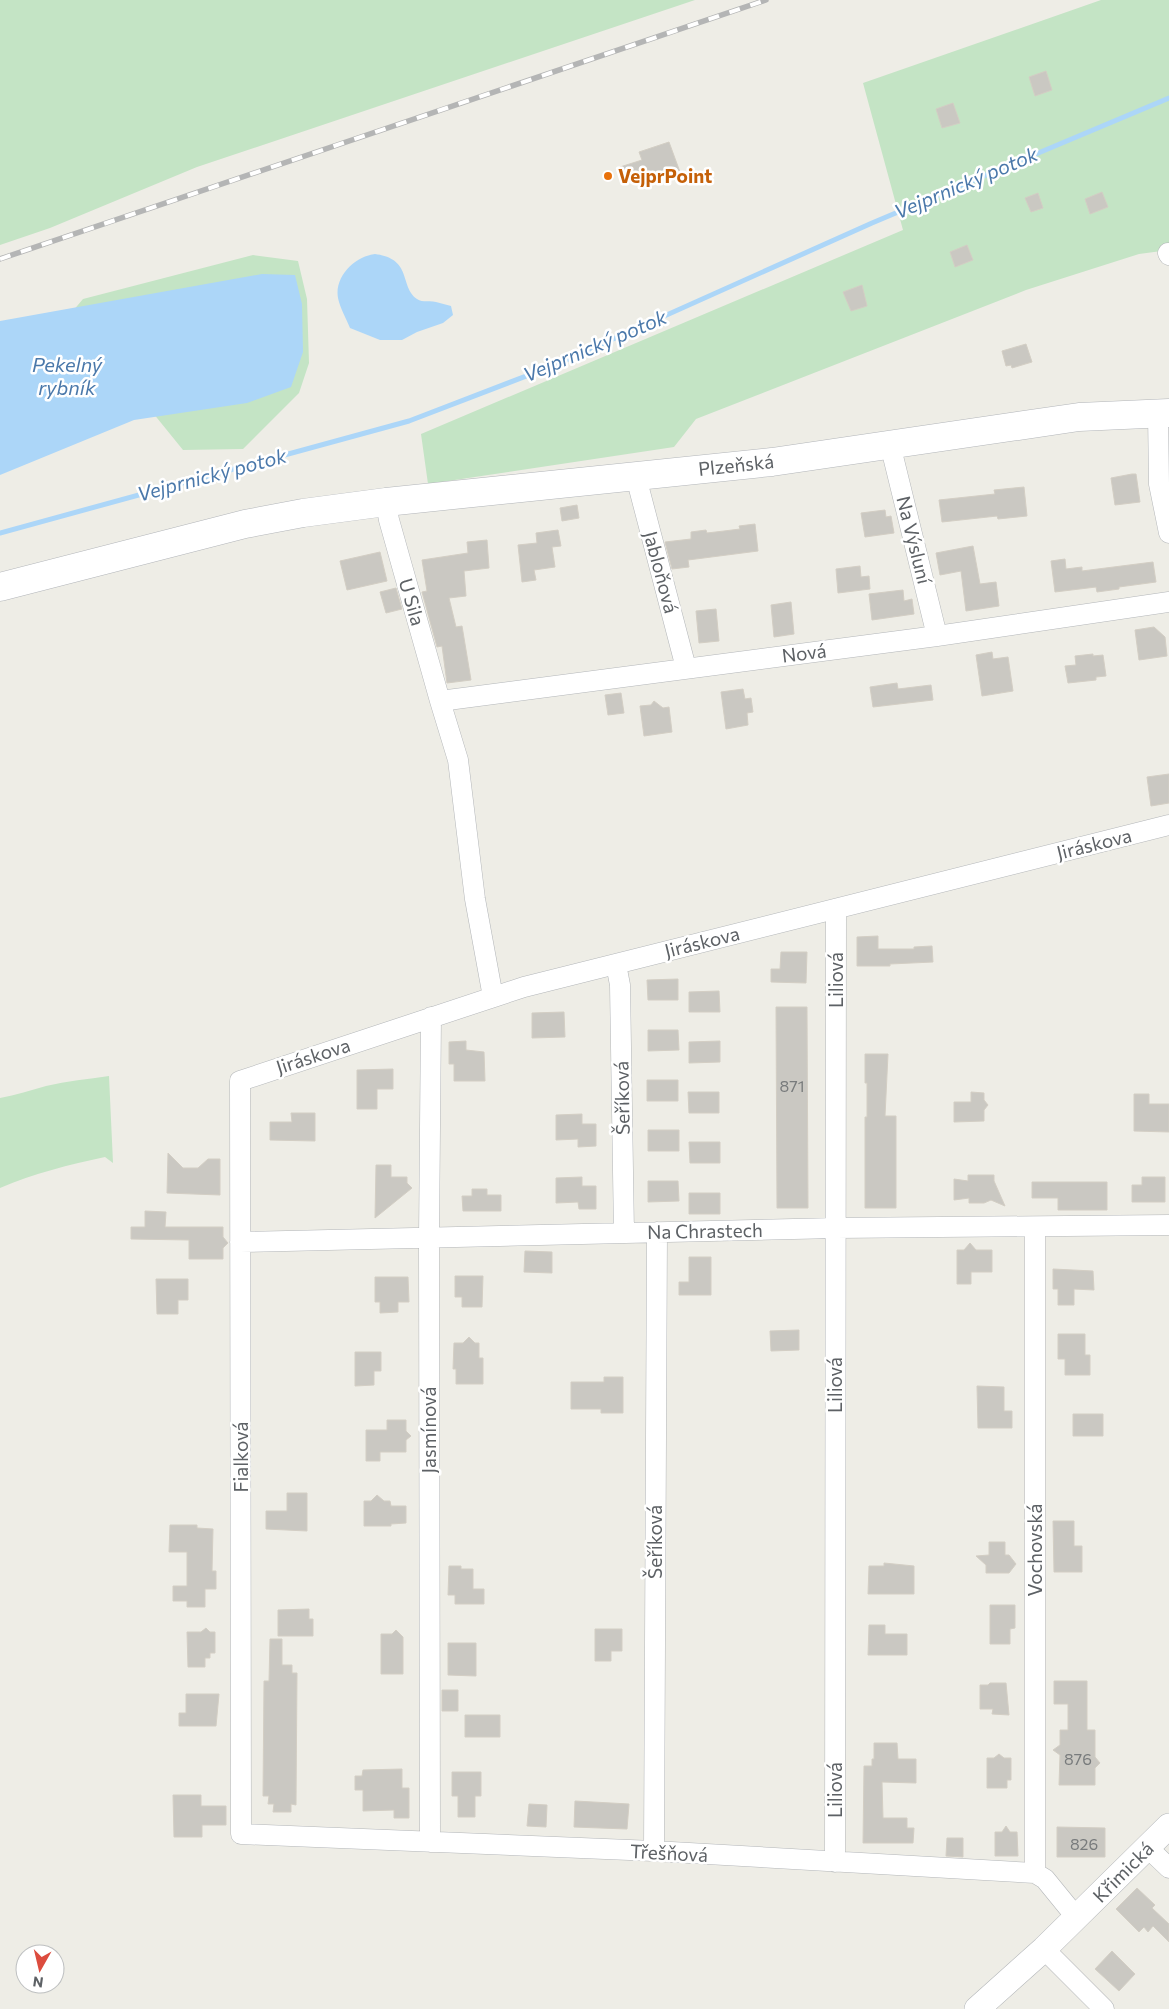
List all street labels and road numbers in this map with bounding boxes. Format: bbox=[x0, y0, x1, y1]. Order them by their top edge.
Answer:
street label: Plzeňská bbox=[697, 449, 775, 480]
street label: Na Výsluní bbox=[892, 493, 937, 587]
street label: Jabloňová bbox=[639, 528, 683, 616]
street label: U Sila bbox=[395, 575, 430, 628]
street label: Nová bbox=[780, 638, 828, 667]
street label: Jiráskova bbox=[1054, 823, 1134, 864]
street label: Jiráskova bbox=[662, 921, 742, 962]
street label: Liliová bbox=[824, 952, 847, 1008]
street label: Jiráskova bbox=[273, 1033, 353, 1078]
street label: Šeříková bbox=[608, 1061, 634, 1135]
street label: Na Chrastech bbox=[647, 1218, 763, 1243]
street label: Liliová bbox=[823, 1357, 846, 1413]
street label: Jasmínová bbox=[417, 1387, 440, 1473]
street label: Fialková bbox=[229, 1422, 252, 1492]
street label: Vochovská bbox=[1023, 1504, 1046, 1596]
street label: Šeříková bbox=[642, 1505, 666, 1579]
street label: Liliová bbox=[823, 1762, 846, 1818]
street label: Křimická bbox=[1088, 1837, 1158, 1907]
street label: Třešňová bbox=[630, 1839, 708, 1866]

